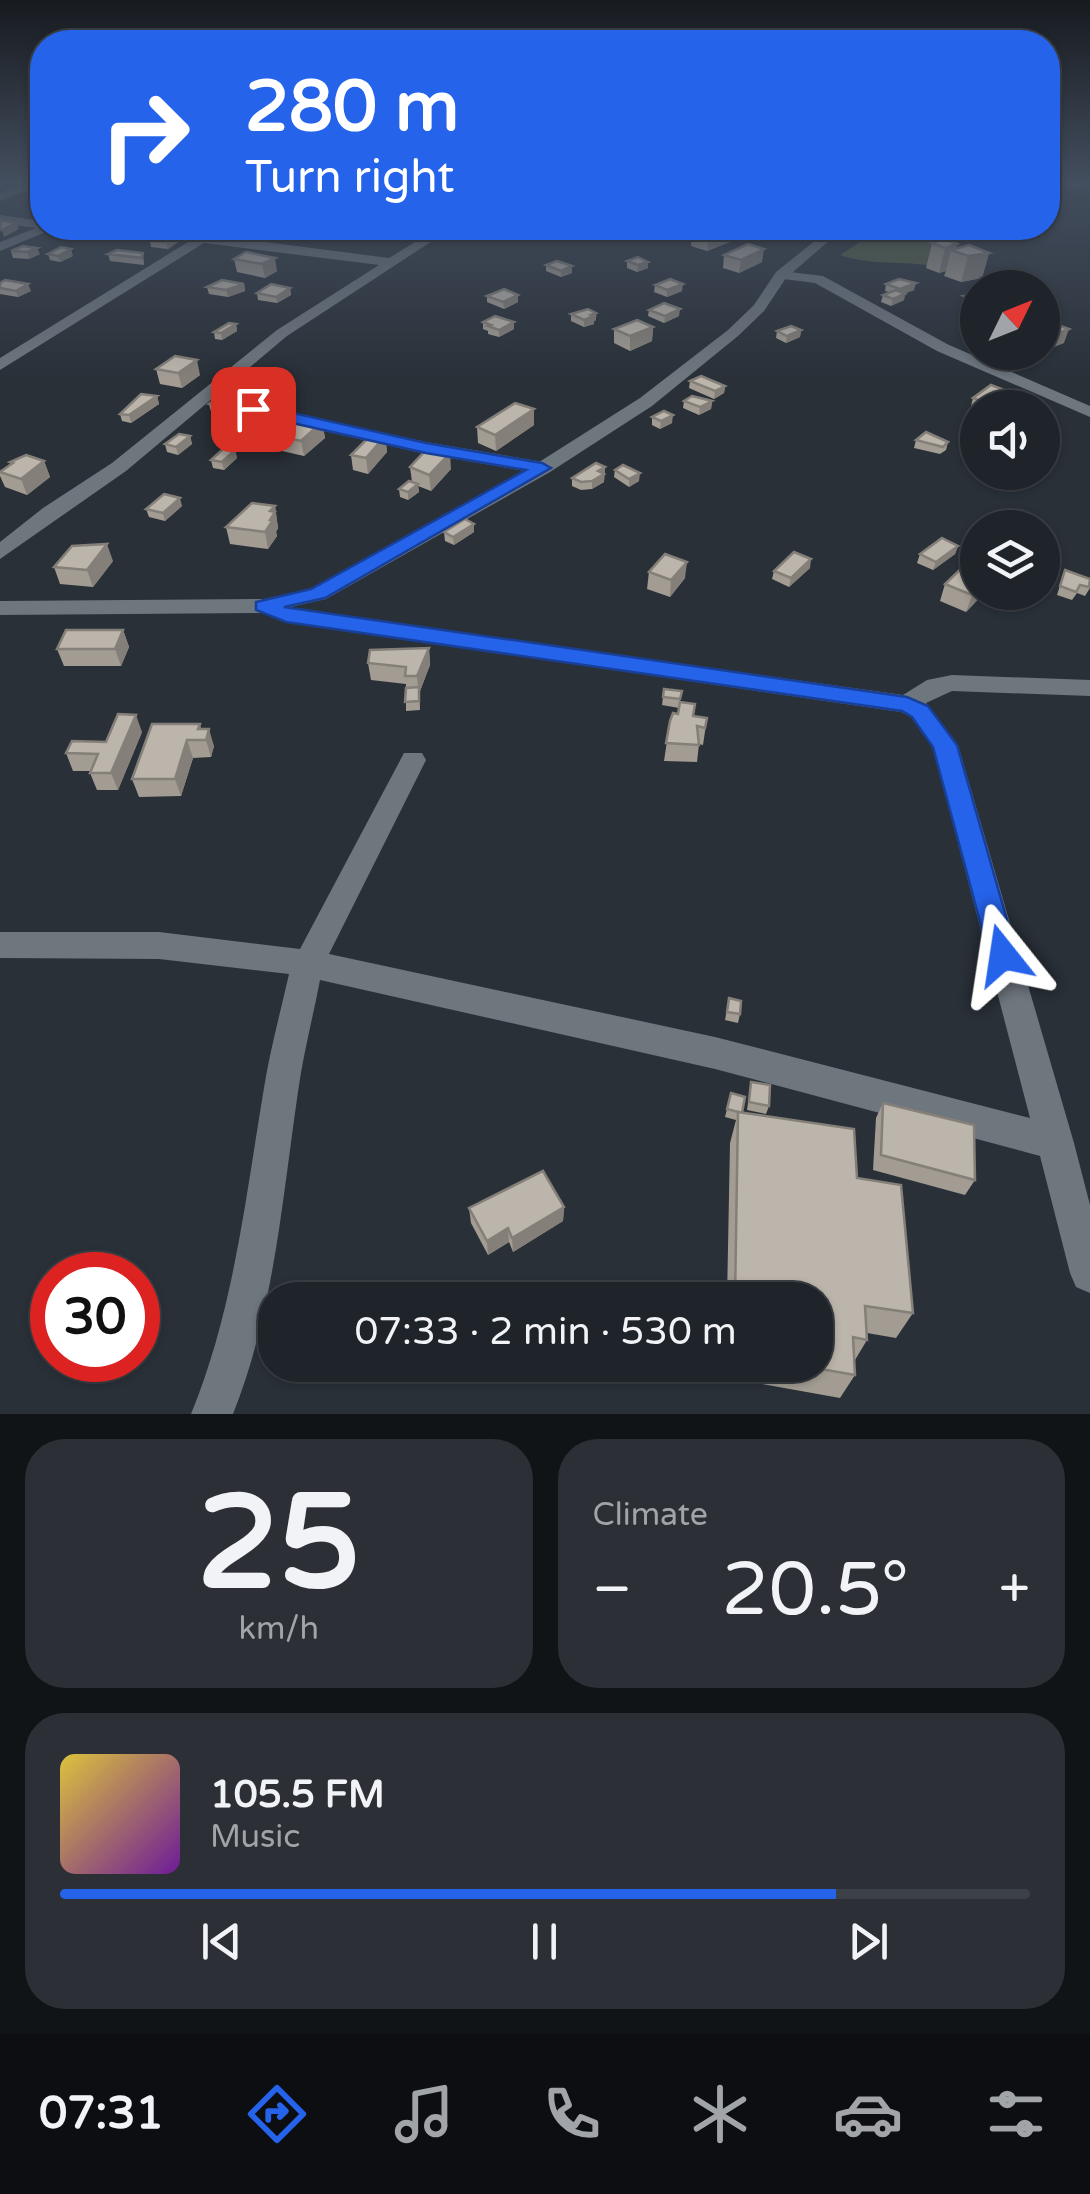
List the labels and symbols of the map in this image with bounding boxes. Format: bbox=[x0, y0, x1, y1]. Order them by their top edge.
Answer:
north arrow bbox=[960, 270, 1060, 370]
pin bbox=[211, 367, 296, 452]
position arrow bbox=[951, 903, 1055, 1007]
speed limit sign: 30 bbox=[30, 1252, 160, 1382]

